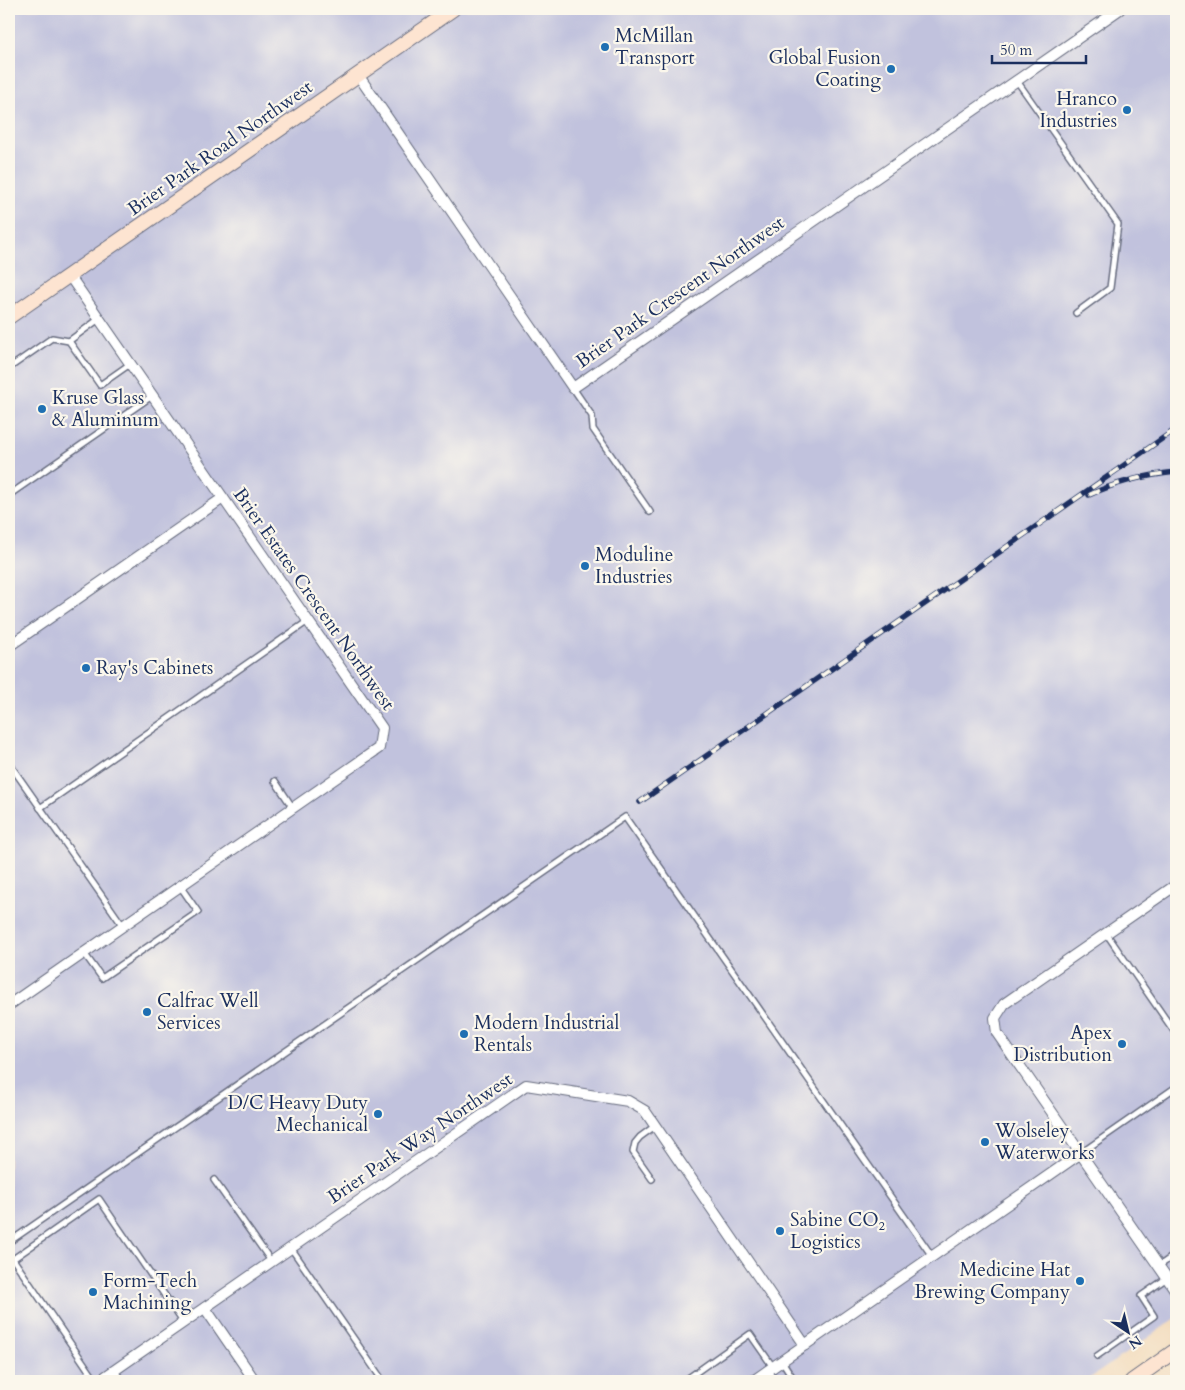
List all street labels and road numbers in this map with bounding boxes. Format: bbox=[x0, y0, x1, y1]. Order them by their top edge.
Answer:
street label: Brier Park Road Northwest bbox=[122, 74, 318, 222]
street label: Brier Park Crescent Northwest bbox=[570, 210, 790, 374]
street label: Brier Estates Crescent Northwest bbox=[227, 483, 401, 715]
street label: Brier Park Way Northwest bbox=[322, 1066, 518, 1210]

